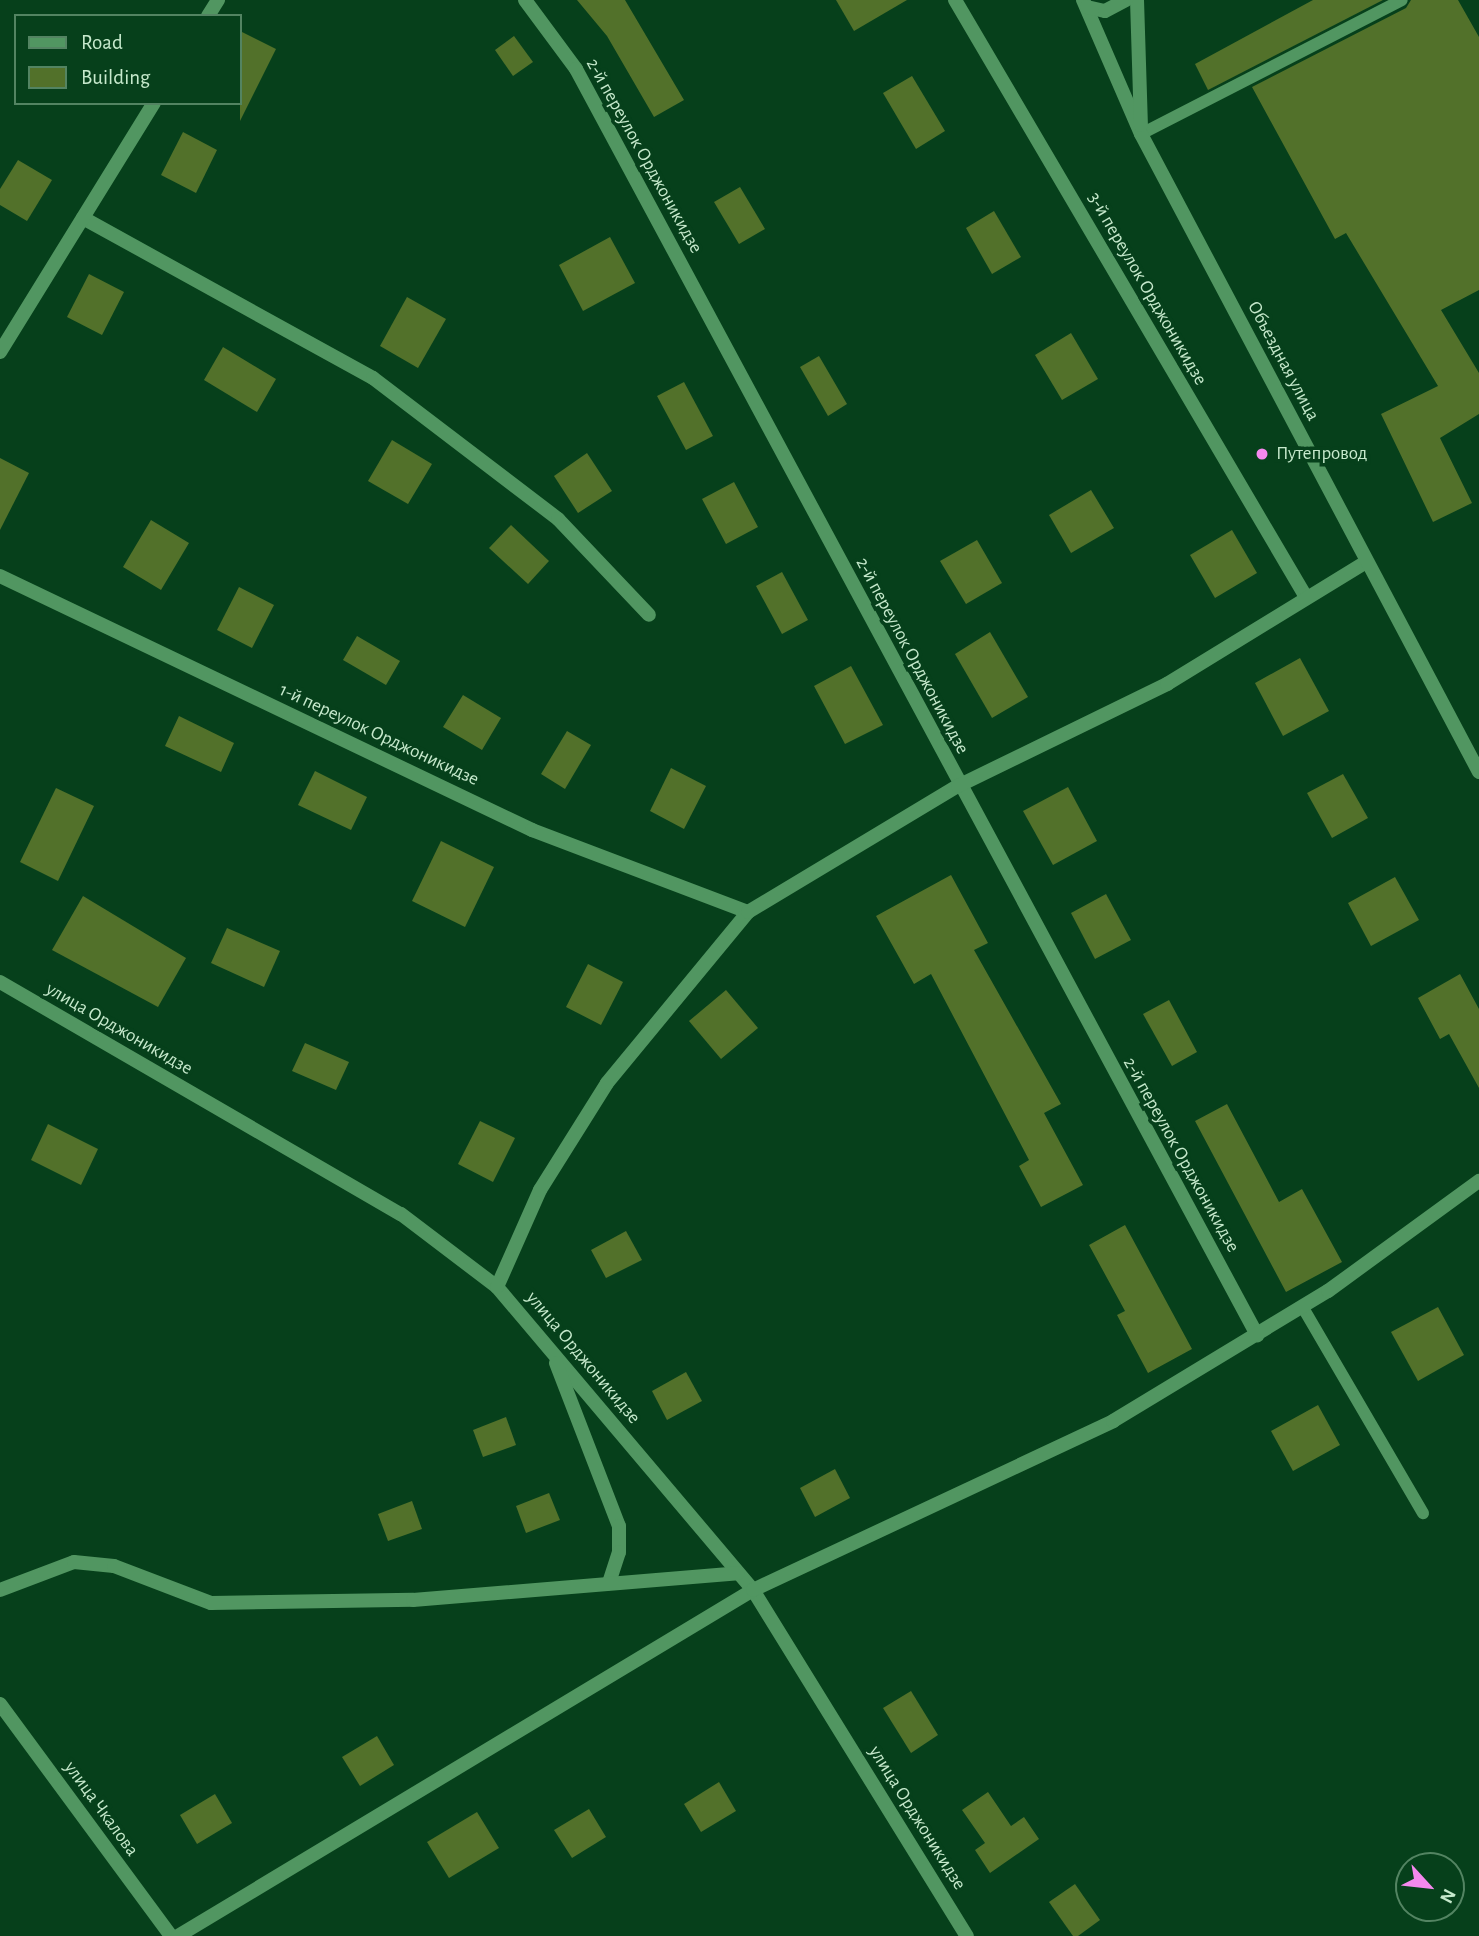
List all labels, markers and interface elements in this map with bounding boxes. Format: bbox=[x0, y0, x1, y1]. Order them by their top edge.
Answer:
legend bbox=[14, 14, 242, 105]
text: Road bbox=[81, 32, 123, 53]
street label: 2-й переулок Орджоникидзе bbox=[581, 54, 707, 258]
text: Building bbox=[81, 67, 150, 88]
street label: 3-й переулок Орджоникидзе bbox=[1082, 189, 1212, 389]
street label: Объездная улица bbox=[1242, 297, 1324, 425]
place label: Путепровод bbox=[1276, 443, 1367, 465]
marker: Путепровод bbox=[1254, 446, 1270, 462]
street label: 2-й переулок Орджоникидзе bbox=[850, 554, 974, 758]
street label: 1-й переулок Орджоникидзе bbox=[276, 679, 482, 791]
street label: улица Орджоникидзе bbox=[42, 978, 196, 1080]
street label: 2-й переулок Орджоникидзе bbox=[1118, 1053, 1244, 1257]
street label: улица Орджоникидзе bbox=[521, 1287, 645, 1429]
street label: улица Орджоникидзе bbox=[863, 1742, 971, 1894]
street label: улица Чкалова bbox=[59, 1757, 143, 1861]
north arrow bbox=[1395, 1852, 1465, 1922]
text: N bbox=[1436, 1886, 1459, 1906]

